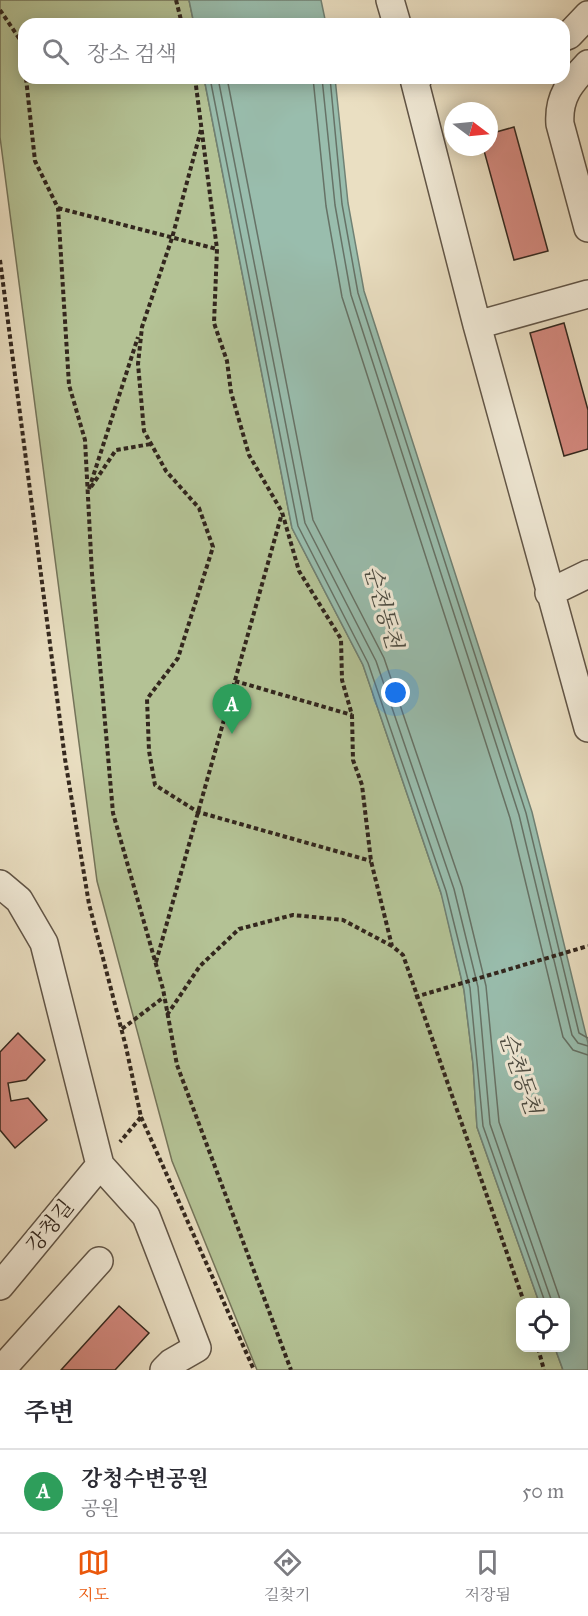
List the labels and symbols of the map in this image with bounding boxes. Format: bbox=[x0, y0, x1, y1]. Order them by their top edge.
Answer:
north arrow bbox=[444, 102, 498, 156]
water label: 순천동천 bbox=[359, 563, 409, 653]
your location bbox=[381, 678, 410, 707]
pin: A bbox=[212, 684, 252, 734]
water label: 순천동천 bbox=[494, 1029, 548, 1119]
street label: 강청길 bbox=[21, 1194, 79, 1258]

